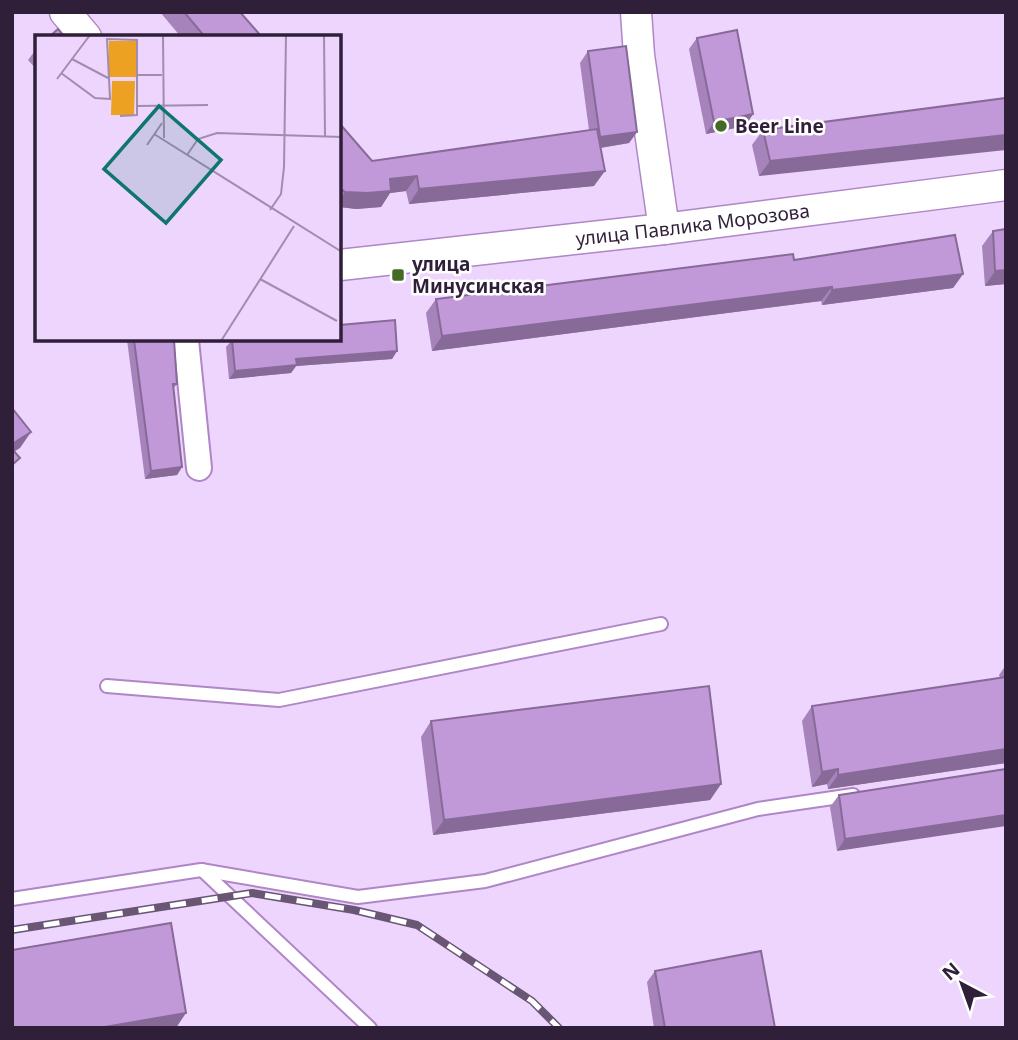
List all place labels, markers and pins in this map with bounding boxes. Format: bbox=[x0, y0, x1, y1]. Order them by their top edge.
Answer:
place label: Beer Line bbox=[735, 113, 824, 139]
marker: Beer Line bbox=[713, 118, 729, 134]
place label: улица Минусинская bbox=[411, 251, 545, 299]
marker: улица Минусинская bbox=[390, 267, 406, 283]

